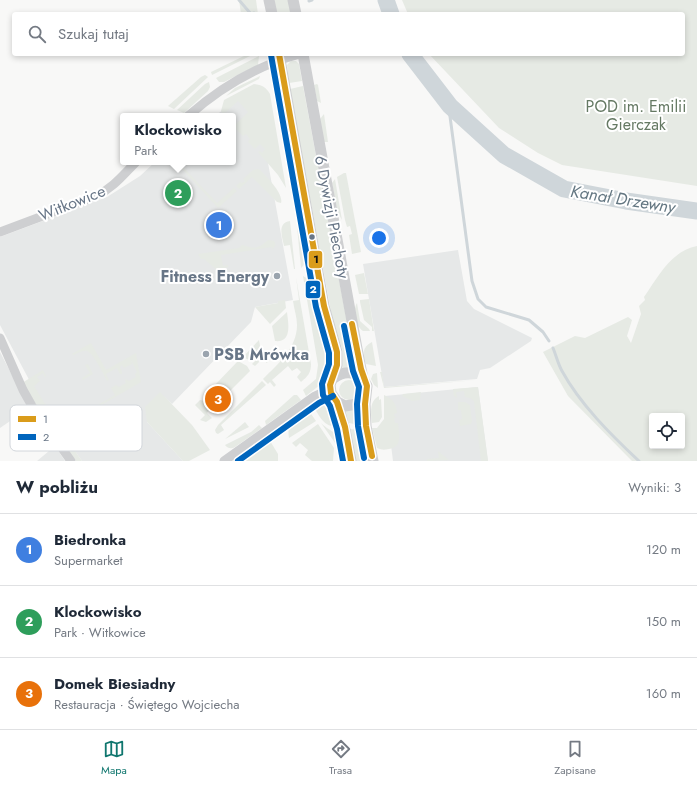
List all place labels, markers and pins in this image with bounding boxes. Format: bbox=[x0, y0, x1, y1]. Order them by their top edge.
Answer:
pin: 2 bbox=[165, 178, 191, 208]
pin: 1 bbox=[206, 210, 232, 240]
unlabelled marker bbox=[307, 232, 317, 242]
place label: Fitness Energy bbox=[160, 265, 270, 288]
marker: Fitness Energy bbox=[272, 271, 282, 281]
place label: PSB Mrówka bbox=[214, 343, 309, 366]
marker: PSB Mrówka bbox=[201, 349, 211, 359]
pin: 3 bbox=[205, 384, 231, 414]

